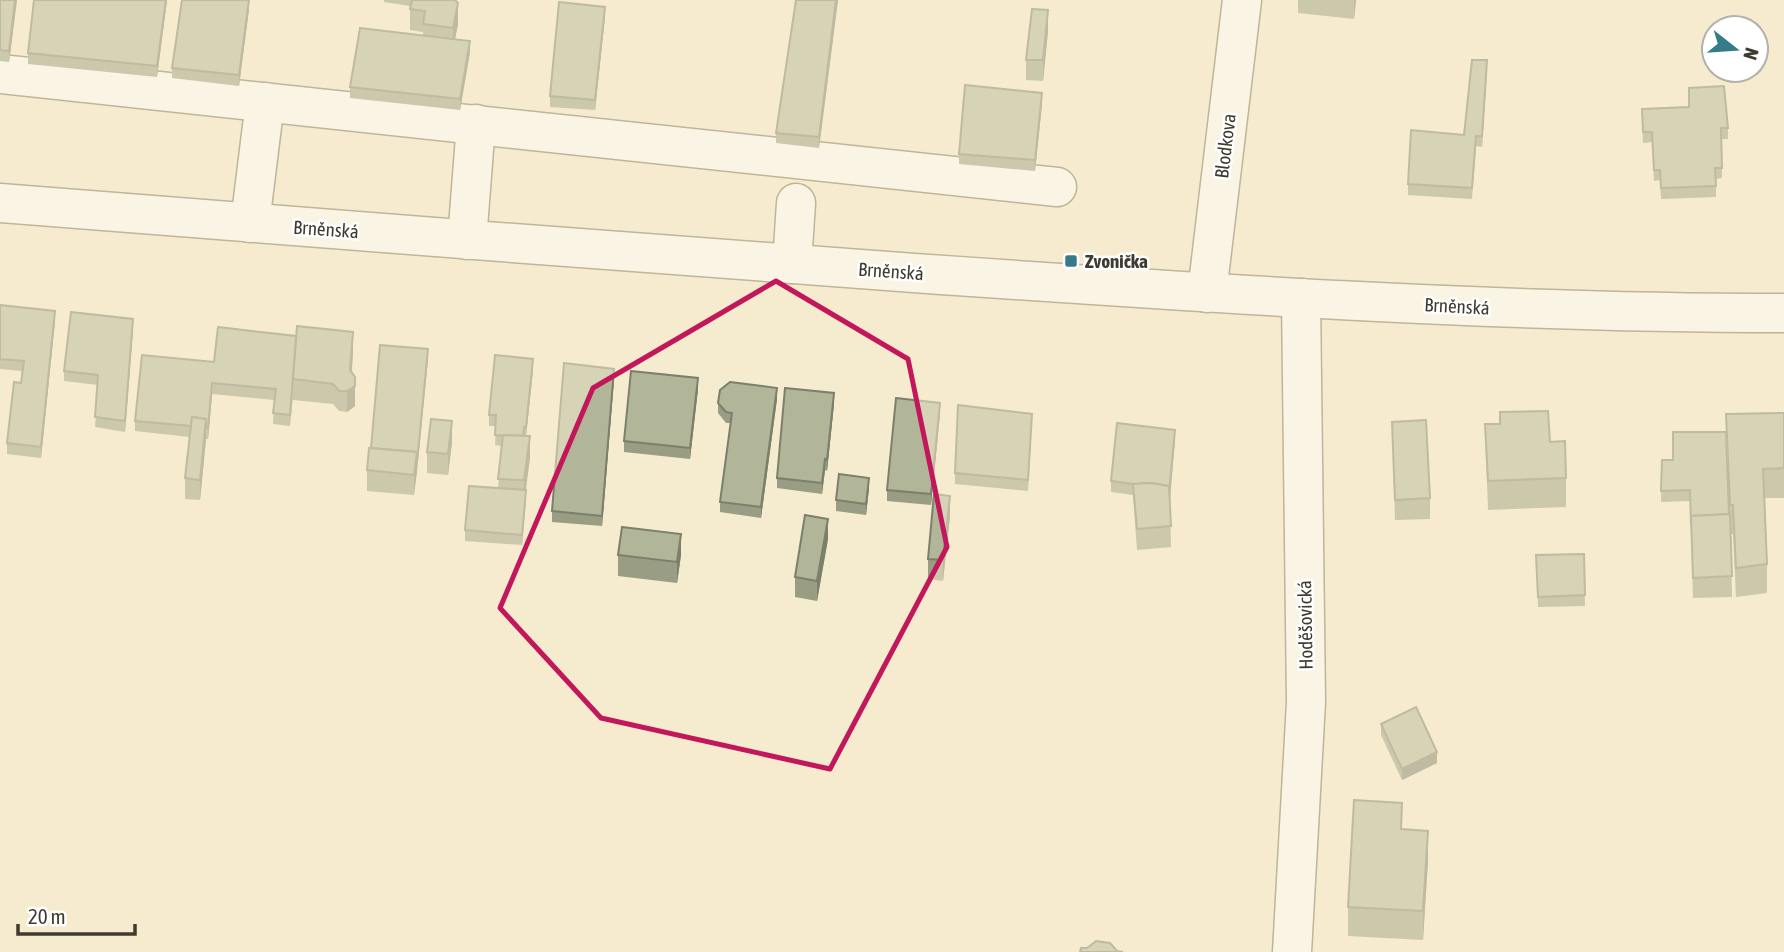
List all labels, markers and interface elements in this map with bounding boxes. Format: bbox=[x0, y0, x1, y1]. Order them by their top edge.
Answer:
north arrow bbox=[1700, 14, 1770, 84]
text: N bbox=[1739, 45, 1763, 63]
street label: Blodkova bbox=[1210, 112, 1240, 180]
street label: Brněnská bbox=[293, 216, 359, 242]
place label: Zvonička bbox=[1085, 250, 1148, 272]
marker: Zvonička bbox=[1063, 253, 1079, 269]
street label: Brněnská bbox=[858, 258, 924, 284]
street label: Brněnská bbox=[1424, 293, 1490, 319]
street label: Hoděšovická bbox=[1293, 580, 1317, 670]
scale bar bbox=[18, 892, 135, 936]
text: 20 m bbox=[28, 904, 66, 928]

